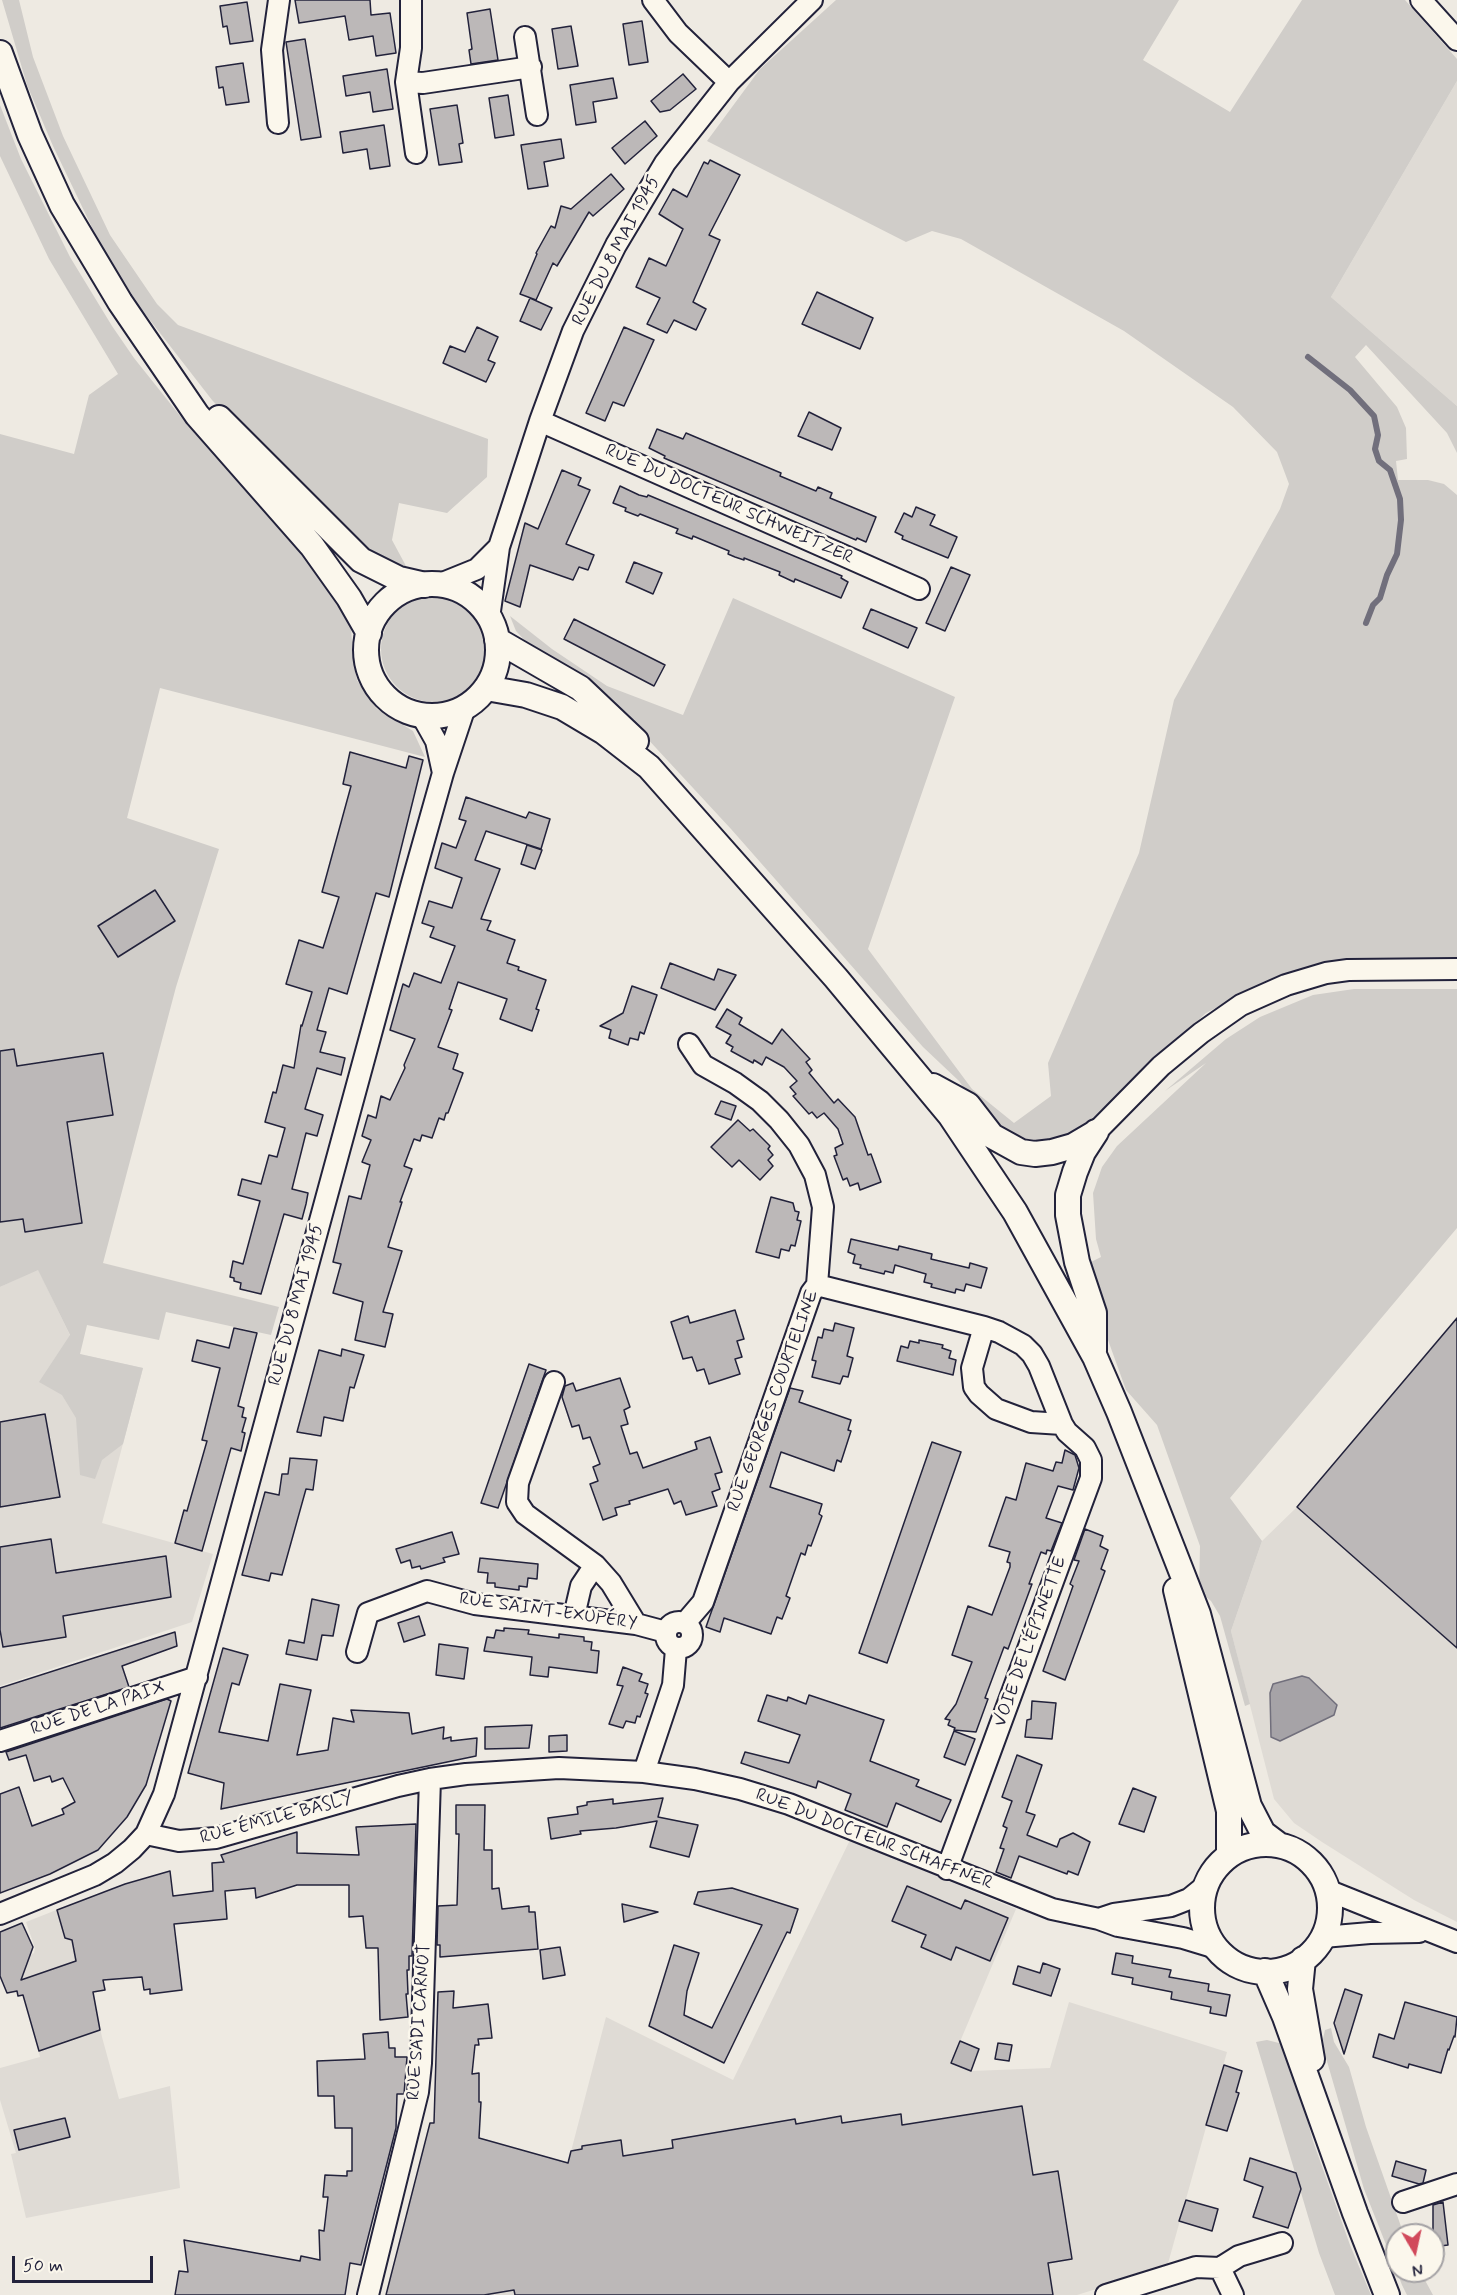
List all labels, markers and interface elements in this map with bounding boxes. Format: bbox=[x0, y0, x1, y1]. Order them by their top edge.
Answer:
street label: RUE DU 8 MAI 1945 bbox=[568, 172, 666, 330]
street label: RUE DU DOCTEUR SCHWEITZER bbox=[601, 440, 857, 570]
street label: RUE DU 8 MAI 1945 bbox=[265, 1222, 329, 1388]
street label: RUE GEORGES COURTELINE bbox=[724, 1287, 824, 1515]
street label: VOIE DE L'ÉPINETTE bbox=[990, 1554, 1072, 1730]
street label: RUE SAINT-EXUPÉRY bbox=[458, 1589, 638, 1635]
street label: RUE DE LA PAIX bbox=[28, 1677, 168, 1741]
street label: RUE DU DOCTEUR SCHAFFNER bbox=[752, 1785, 996, 1895]
street label: RUE ÉMILE BASLY bbox=[198, 1788, 356, 1850]
street label: RUE SADI CARNOT bbox=[404, 1943, 436, 2101]
north arrow bbox=[1385, 2223, 1445, 2283]
scale bar bbox=[15, 2244, 156, 2282]
text: 50 m bbox=[23, 2254, 63, 2278]
text: N bbox=[1411, 2258, 1424, 2281]

